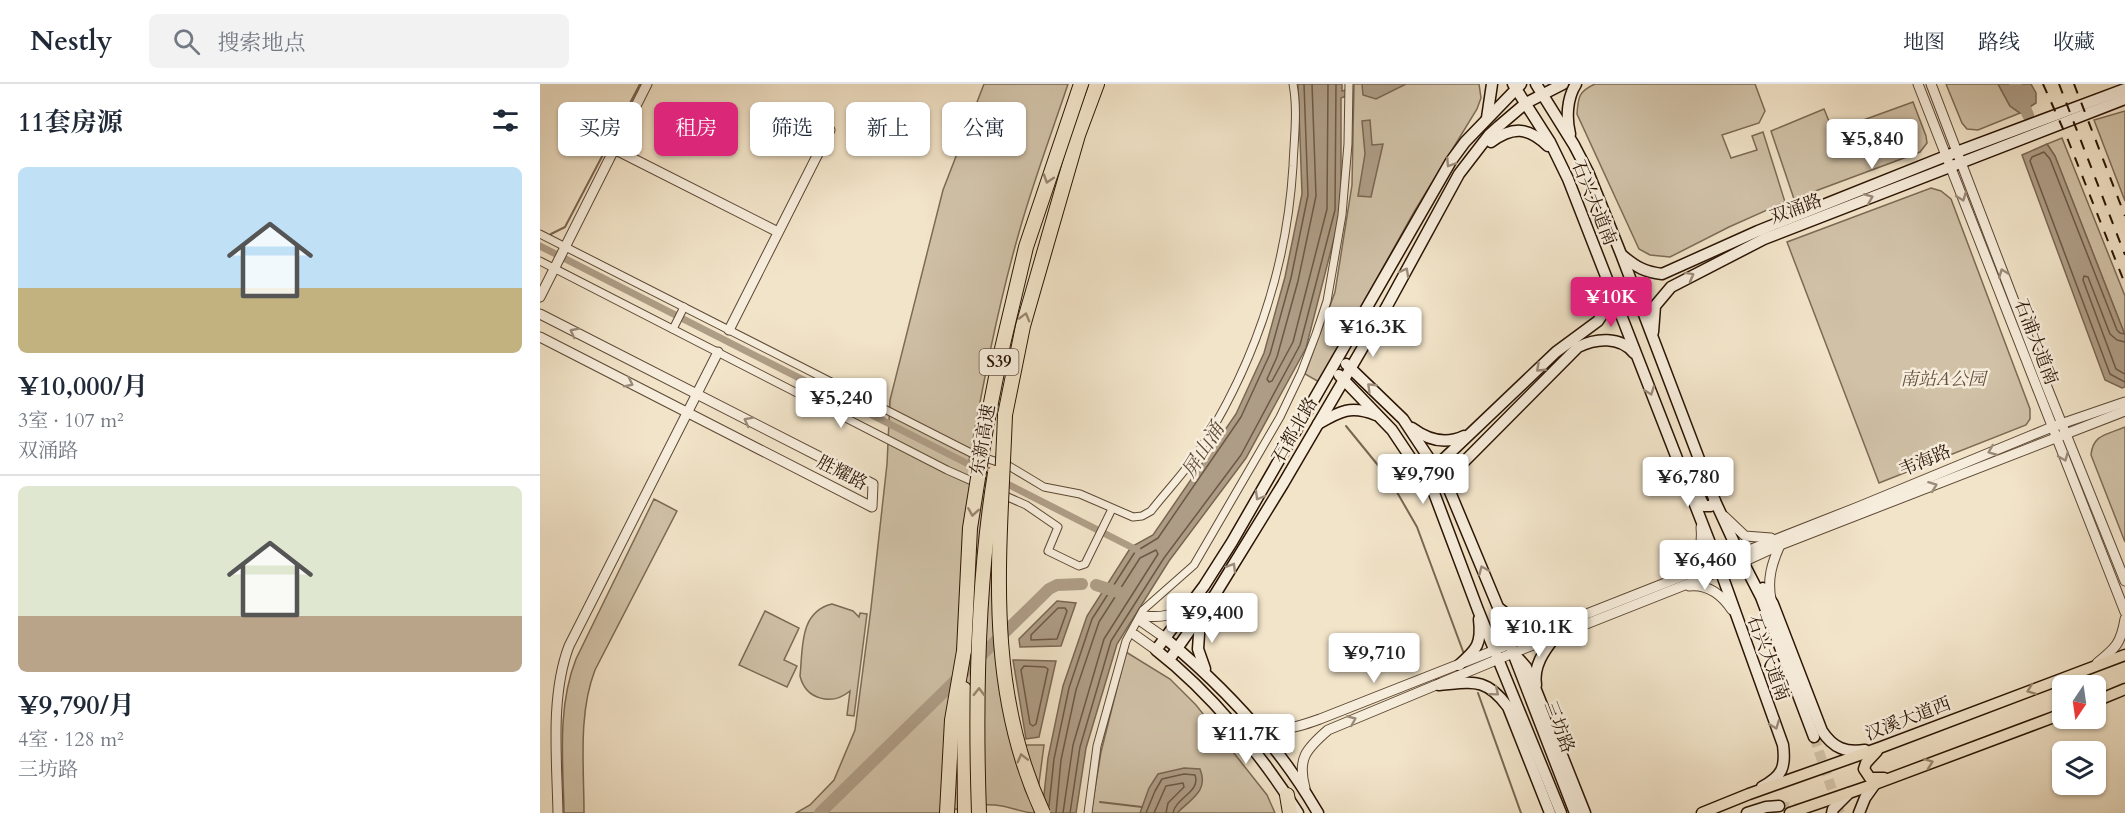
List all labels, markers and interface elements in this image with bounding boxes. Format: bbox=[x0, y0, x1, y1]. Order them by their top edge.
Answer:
search box bbox=[149, 14, 569, 68]
text: Nestly bbox=[30, 22, 113, 60]
icon: search bbox=[170, 25, 203, 58]
text: 搜索地点 bbox=[218, 28, 306, 58]
text: 地图 bbox=[1903, 28, 1945, 57]
text: 路线 bbox=[1978, 28, 2020, 57]
text: 收藏 bbox=[2053, 28, 2095, 57]
chip: 买房 bbox=[558, 102, 642, 156]
chip: 租房 bbox=[654, 102, 738, 156]
chip: 筛选 bbox=[750, 102, 834, 156]
chip: 新上 bbox=[846, 102, 930, 156]
chip: 公寓 bbox=[942, 102, 1026, 156]
icon: filters bbox=[489, 104, 522, 137]
text: 11套房源 bbox=[18, 105, 123, 140]
pin: ¥5,840 bbox=[1823, 119, 1921, 170]
text: ¥5,840 bbox=[1841, 125, 1903, 152]
one-way arrow bbox=[1446, 157, 1458, 167]
street label: 石兴大道南 bbox=[1566, 157, 1622, 249]
one-way arrow bbox=[1043, 173, 1056, 184]
street label: 双涌路 bbox=[1766, 188, 1826, 230]
one-way arrow bbox=[1955, 191, 1967, 202]
one-way arrow bbox=[1863, 193, 1874, 205]
icon: home bbox=[216, 206, 324, 314]
one-way arrow bbox=[1398, 268, 1409, 278]
one-way arrow bbox=[1998, 268, 2011, 279]
one-way arrow bbox=[1684, 272, 1695, 283]
pin: ¥10K bbox=[1575, 277, 1647, 328]
text: ¥10K bbox=[1585, 283, 1637, 310]
street label: 石浦大道南 bbox=[2008, 296, 2064, 388]
pin: ¥16.3K bbox=[1324, 307, 1422, 358]
one-way arrow bbox=[1018, 312, 1031, 322]
text: ¥16.3K bbox=[1339, 313, 1407, 340]
one-way arrow bbox=[570, 328, 581, 339]
road number: S39 bbox=[980, 349, 1018, 375]
one-way arrow bbox=[1536, 361, 1546, 372]
park label: 南站A公园 bbox=[1900, 367, 1989, 392]
text: ¥10,000/月 bbox=[18, 369, 148, 404]
one-way arrow bbox=[623, 376, 634, 387]
pin: ¥5,240 bbox=[792, 378, 890, 429]
text: ¥5,240 bbox=[810, 384, 872, 411]
one-way arrow bbox=[1368, 384, 1379, 395]
one-way arrow bbox=[1643, 384, 1655, 395]
street label: 石都北路 bbox=[1266, 393, 1324, 467]
street label: 东新高速 bbox=[964, 402, 1002, 478]
text: 3室 · 107 m² bbox=[18, 407, 124, 434]
one-way arrow bbox=[743, 416, 754, 428]
water label: 屏山涌 bbox=[1176, 416, 1231, 483]
text: 双涌路 bbox=[18, 437, 78, 464]
street label: 韦海路 bbox=[1895, 439, 1955, 483]
one-way arrow bbox=[1987, 444, 1998, 456]
street label: 胜耀路 bbox=[812, 450, 872, 496]
one-way arrow bbox=[2057, 451, 2069, 462]
pin: ¥9,790 bbox=[1374, 454, 1472, 505]
pin: ¥6,780 bbox=[1639, 457, 1737, 508]
text: ¥9,790 bbox=[1392, 460, 1454, 487]
text: ¥6,780 bbox=[1657, 463, 1719, 490]
one-way arrow bbox=[1927, 481, 1938, 493]
one-way arrow bbox=[1255, 490, 1266, 500]
one-way arrow bbox=[967, 507, 980, 517]
icon: home bbox=[216, 525, 324, 633]
pin: ¥6,460 bbox=[1656, 540, 1754, 591]
text: ¥6,460 bbox=[1674, 546, 1736, 573]
one-way arrow bbox=[1225, 563, 1237, 573]
one-way arrow bbox=[1478, 565, 1490, 576]
pin: ¥9,400 bbox=[1163, 593, 1261, 644]
text: ¥9,400 bbox=[1181, 599, 1243, 626]
pin: ¥10.1K bbox=[1490, 607, 1588, 658]
street label: 石兴大道南 bbox=[1741, 611, 1795, 705]
text: ¥10.1K bbox=[1505, 613, 1573, 640]
pin: ¥9,710 bbox=[1325, 633, 1423, 684]
text: ¥9,710 bbox=[1343, 639, 1405, 666]
north arrow bbox=[2052, 675, 2106, 729]
map controls bbox=[2052, 675, 2106, 795]
one-way arrow bbox=[2026, 683, 2037, 695]
one-way arrow bbox=[1488, 685, 1499, 696]
one-way arrow bbox=[972, 687, 985, 696]
text: ¥9,790/月 bbox=[18, 688, 135, 723]
street label: 汉溪大道西 bbox=[1862, 691, 1954, 747]
street label: 三坊路 bbox=[1538, 697, 1580, 757]
pin: ¥11.7K bbox=[1197, 714, 1295, 765]
one-way arrow bbox=[1346, 715, 1357, 727]
one-way arrow bbox=[1767, 719, 1780, 730]
text: ¥11.7K bbox=[1212, 720, 1280, 747]
text: 4室 · 128 m² bbox=[18, 726, 124, 753]
button: layers bbox=[2052, 741, 2106, 795]
one-way arrow bbox=[1017, 753, 1030, 763]
text: 三坊路 bbox=[18, 756, 78, 783]
one-way arrow bbox=[1924, 757, 1934, 770]

